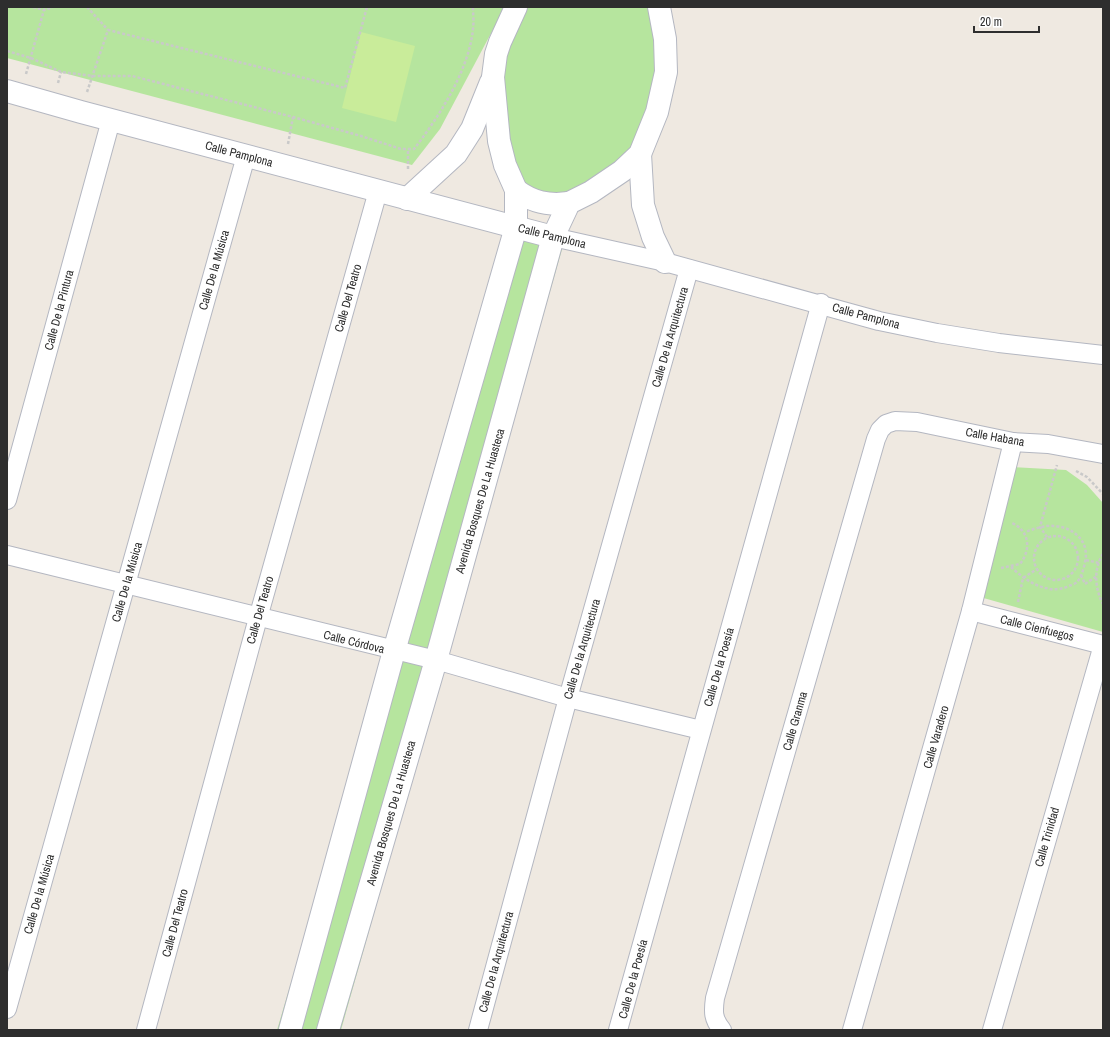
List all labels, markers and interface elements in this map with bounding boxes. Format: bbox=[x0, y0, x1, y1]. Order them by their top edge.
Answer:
scale bar bbox=[974, 8, 1039, 34]
text: 20 m bbox=[980, 14, 1002, 30]
street label: Calle Pamplona bbox=[203, 137, 275, 171]
street label: Calle Pamplona bbox=[516, 220, 588, 252]
street label: Calle De la Música bbox=[195, 228, 233, 312]
street label: Calle Del Teatro bbox=[331, 262, 365, 334]
street label: Calle De la Pintura bbox=[41, 268, 78, 352]
street label: Calle De la Arquitectura bbox=[648, 284, 692, 389]
street label: Calle Pamplona bbox=[830, 299, 902, 333]
street label: Calle Habana bbox=[964, 424, 1026, 450]
street label: Avenida Bosques De La Huasteca bbox=[451, 426, 509, 576]
street label: Calle De la Música bbox=[108, 540, 146, 624]
street label: Calle Del Teatro bbox=[243, 574, 277, 646]
street label: Calle De la Arquitectura bbox=[560, 596, 604, 701]
street label: Calle Cienfuegos bbox=[998, 611, 1076, 645]
street label: Calle De la Poesía bbox=[700, 625, 738, 708]
street label: Calle Córdova bbox=[322, 627, 387, 657]
street label: Calle Granma bbox=[779, 689, 811, 752]
street label: Calle Varadero bbox=[919, 704, 953, 770]
street label: Avenida Bosques De La Huasteca bbox=[362, 738, 420, 888]
street label: Calle Trinidad bbox=[1031, 805, 1063, 869]
street label: Calle De la Música bbox=[20, 852, 58, 936]
street label: Calle Del Teatro bbox=[158, 887, 192, 959]
street label: Calle De la Arquitectura bbox=[475, 909, 517, 1014]
street label: Calle De la Poesía bbox=[615, 937, 651, 1020]

